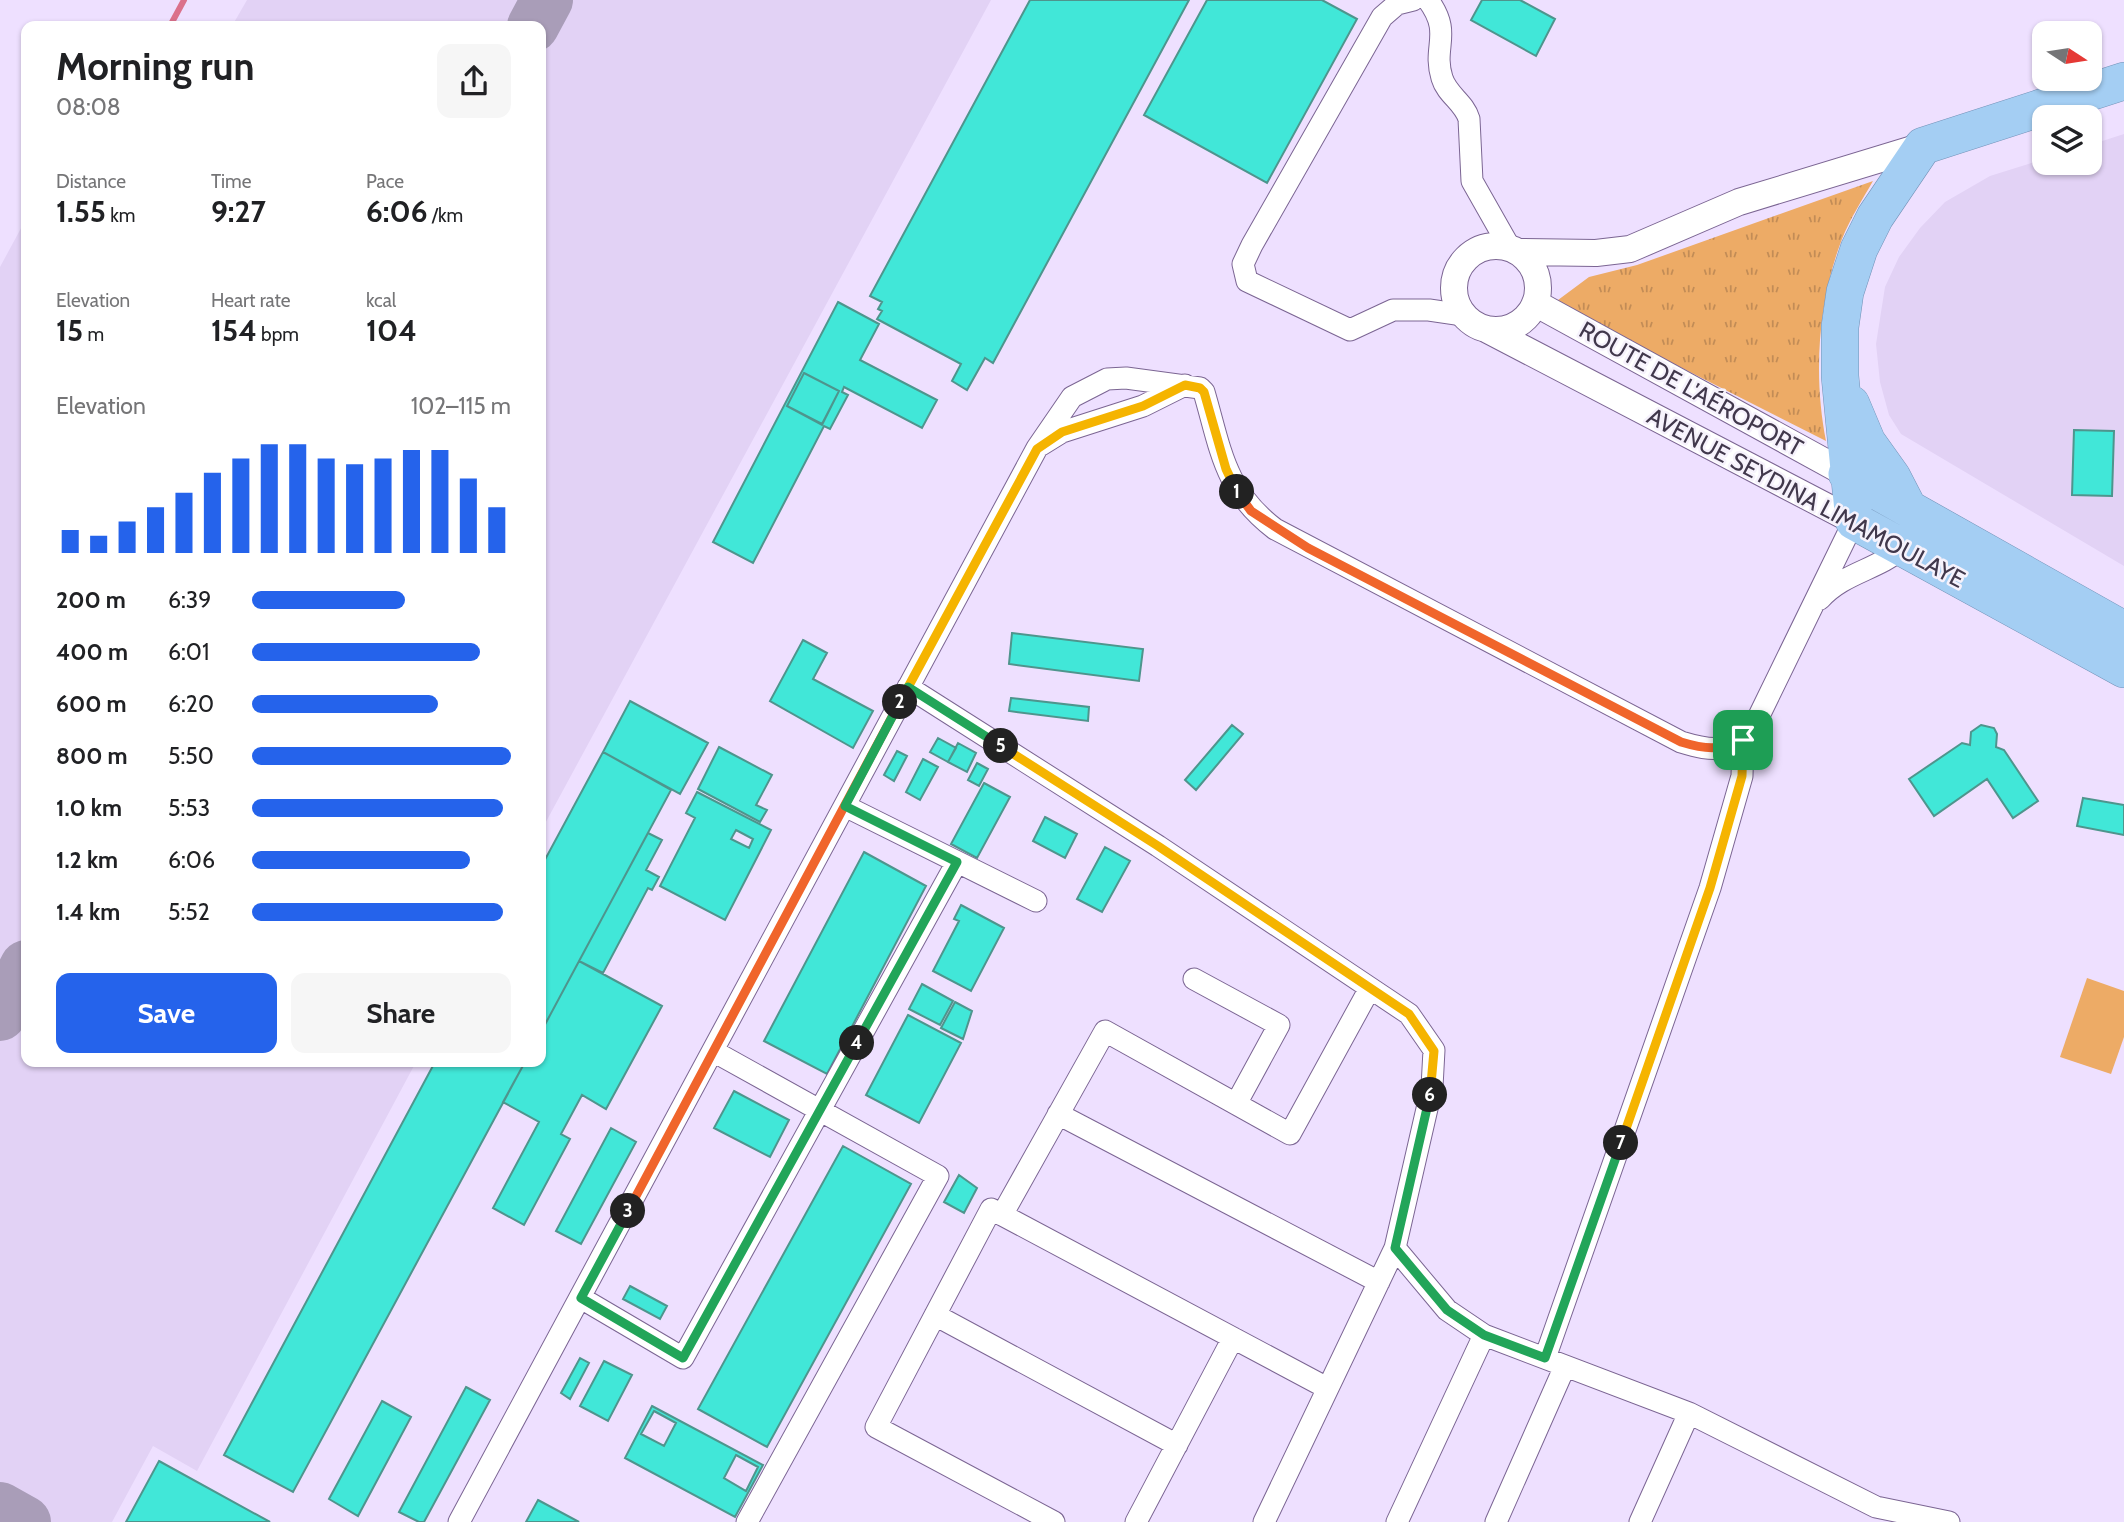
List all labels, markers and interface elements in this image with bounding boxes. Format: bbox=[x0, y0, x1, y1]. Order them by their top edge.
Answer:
north arrow bbox=[2032, 21, 2102, 91]
map controls bbox=[2032, 21, 2102, 175]
text: Morning run bbox=[56, 43, 255, 90]
button: share bbox=[437, 44, 511, 118]
text: 08:08 bbox=[56, 93, 121, 121]
button: layers bbox=[2032, 105, 2102, 175]
text: Distance bbox=[56, 170, 126, 193]
text: Time bbox=[211, 170, 251, 193]
text: Pace bbox=[366, 170, 404, 193]
text: 1.55 bbox=[56, 193, 106, 230]
text: 9:27 bbox=[211, 193, 266, 230]
text: 6:06 bbox=[366, 193, 428, 230]
text: km bbox=[106, 204, 135, 227]
text: /km bbox=[428, 204, 463, 227]
text: Elevation bbox=[56, 289, 130, 312]
text: Heart rate bbox=[211, 289, 291, 312]
text: kcal bbox=[366, 289, 396, 312]
text: 15 bbox=[56, 312, 83, 349]
text: 154 bbox=[211, 312, 257, 349]
text: 104 bbox=[366, 312, 417, 349]
street label: ROUTE DE L'AÉROPORT bbox=[1574, 315, 1808, 462]
text: m bbox=[83, 323, 104, 346]
text: bpm bbox=[257, 323, 299, 346]
text: Elevation bbox=[56, 392, 146, 420]
text: 102–115 m bbox=[411, 392, 511, 420]
street label: AVENUE SEYDINA LIMAMOULAYE bbox=[1642, 401, 1970, 594]
pin: 1 bbox=[1220, 475, 1254, 510]
text: 1 bbox=[1233, 480, 1240, 503]
text: 200 m bbox=[56, 586, 126, 614]
text: 6:39 bbox=[168, 586, 211, 614]
text: 400 m bbox=[56, 638, 128, 666]
text: 6:01 bbox=[168, 638, 209, 666]
pin: 2 bbox=[883, 684, 918, 720]
text: 600 m bbox=[56, 690, 127, 718]
text: 6:20 bbox=[168, 690, 214, 718]
text: 2 bbox=[894, 690, 905, 713]
pin bbox=[1713, 710, 1773, 770]
icon: arrive bbox=[1724, 721, 1762, 759]
pin: 5 bbox=[984, 728, 1018, 764]
text: 5 bbox=[995, 734, 1006, 757]
text: 800 m bbox=[56, 742, 128, 770]
text: 5:50 bbox=[168, 742, 214, 770]
text: 1.0 km bbox=[56, 794, 122, 822]
text: 5:53 bbox=[168, 794, 210, 822]
text: 1.2 km bbox=[56, 846, 118, 874]
text: 6:06 bbox=[168, 846, 215, 874]
text: 1.4 km bbox=[56, 898, 120, 926]
text: 5:52 bbox=[168, 898, 210, 926]
button: Save bbox=[56, 973, 277, 1053]
button: Share bbox=[291, 973, 511, 1053]
pin: 4 bbox=[840, 1026, 874, 1060]
text: 4 bbox=[851, 1031, 862, 1054]
pin: 6 bbox=[1412, 1078, 1448, 1112]
text: 6 bbox=[1424, 1083, 1435, 1106]
pin: 7 bbox=[1604, 1126, 1638, 1160]
text: 7 bbox=[1616, 1131, 1625, 1154]
pin: 3 bbox=[610, 1194, 646, 1228]
text: 3 bbox=[622, 1199, 633, 1222]

